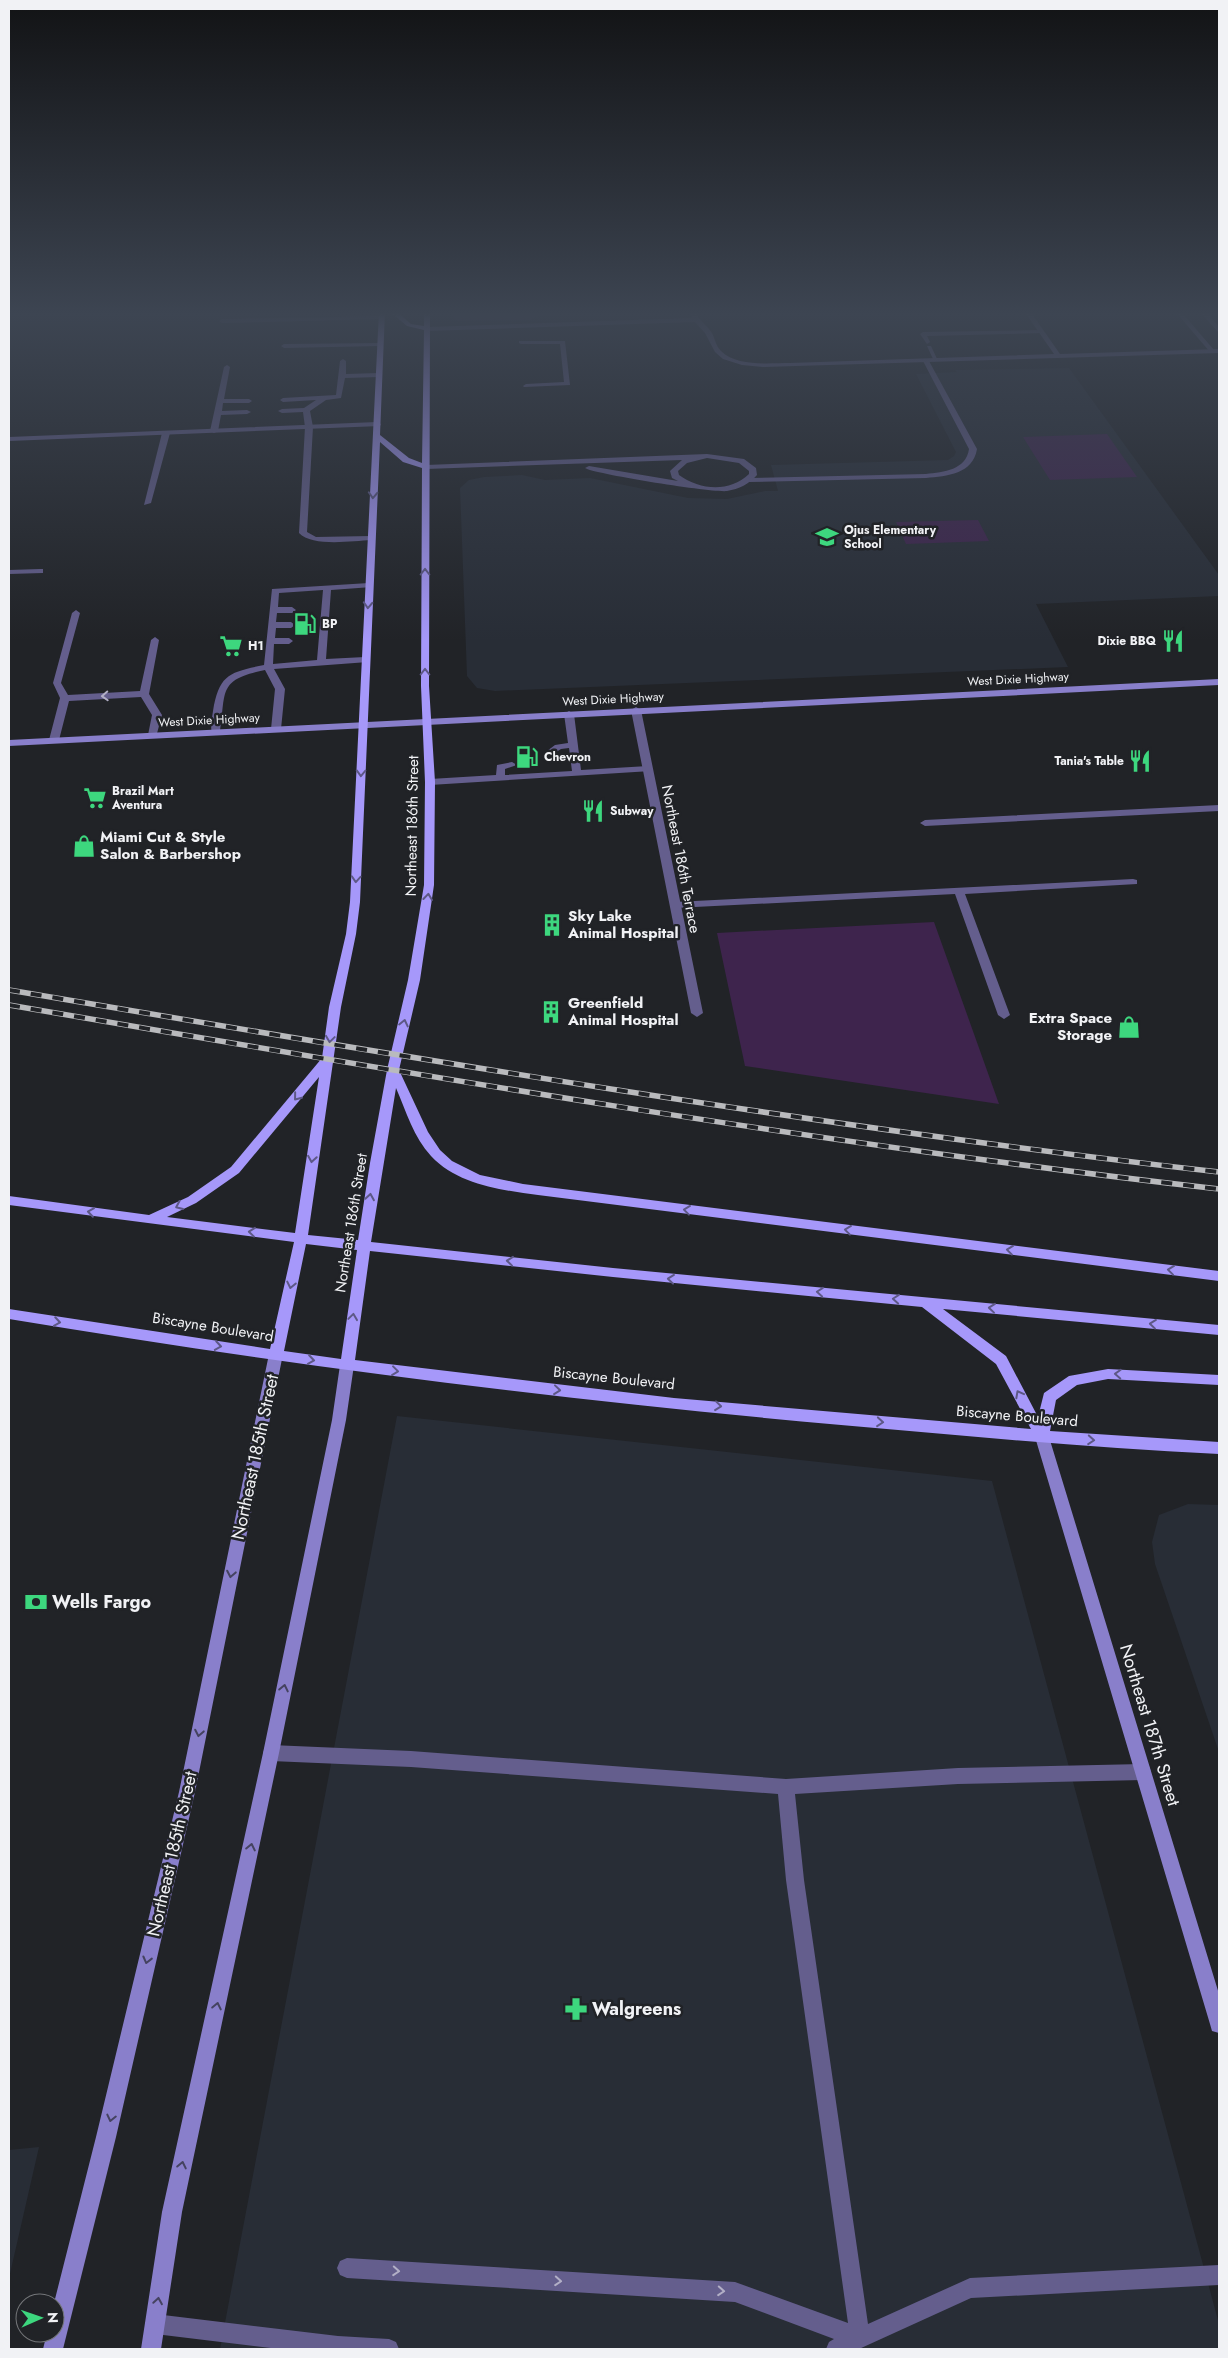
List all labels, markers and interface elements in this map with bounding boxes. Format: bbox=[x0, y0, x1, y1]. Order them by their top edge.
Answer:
one-way arrow bbox=[368, 492, 379, 500]
place label: Ojus Elementary School bbox=[844, 521, 937, 553]
school or university icon: Ojus Elementary School bbox=[814, 524, 840, 550]
one-way arrow bbox=[420, 567, 430, 575]
one-way arrow bbox=[363, 601, 374, 609]
fuel station icon: BP bbox=[292, 611, 318, 637]
place label: BP bbox=[322, 615, 338, 633]
restaurant icon: Dixie BBQ bbox=[1160, 628, 1186, 654]
place label: Dixie BBQ bbox=[1097, 632, 1157, 650]
supermarket icon: H1 bbox=[218, 633, 244, 659]
place label: H1 bbox=[248, 637, 264, 655]
one-way arrow bbox=[420, 667, 430, 675]
street label: West Dixie Highway bbox=[967, 667, 1070, 691]
street label: West Dixie Highway bbox=[562, 687, 665, 711]
one-way arrow bbox=[100, 691, 108, 702]
street label: West Dixie Highway bbox=[158, 708, 261, 732]
fuel station icon: Chevron bbox=[514, 744, 540, 770]
place label: Chevron bbox=[544, 748, 591, 766]
restaurant icon: Tania's Table bbox=[1127, 748, 1153, 774]
place label: Tania's Table bbox=[1055, 752, 1124, 770]
street label: Northeast 186th Street bbox=[400, 755, 424, 897]
one-way arrow bbox=[355, 769, 366, 777]
place label: Brazil Mart Aventura bbox=[111, 782, 174, 814]
street label: Northeast 186th Terrace bbox=[656, 783, 706, 935]
supermarket icon: Brazil Mart Aventura bbox=[82, 785, 108, 811]
restaurant icon: Subway bbox=[580, 798, 606, 824]
place label: Subway bbox=[610, 802, 654, 820]
place label: Miami Cut & Style Salon & Barbershop bbox=[100, 826, 241, 865]
shop icon: Miami Cut & Style Salon & Barbershop bbox=[71, 833, 97, 859]
one-way arrow bbox=[351, 875, 362, 883]
one-way arrow bbox=[422, 892, 433, 900]
place label: Sky Lake Animal Hospital bbox=[567, 905, 679, 944]
building icon: Sky Lake Animal Hospital bbox=[539, 912, 565, 938]
place label: Greenfield Animal Hospital bbox=[567, 992, 679, 1031]
building icon: Greenfield Animal Hospital bbox=[538, 999, 564, 1025]
place label: Extra Space Storage bbox=[1029, 1007, 1112, 1046]
shop icon: Extra Space Storage bbox=[1116, 1014, 1142, 1040]
one-way arrow bbox=[398, 1018, 409, 1027]
one-way arrow bbox=[326, 1035, 336, 1044]
one-way arrow bbox=[293, 1091, 302, 1100]
street label: Northeast 186th Street bbox=[329, 1151, 373, 1294]
one-way arrow bbox=[307, 1155, 318, 1163]
one-way arrow bbox=[365, 1193, 375, 1201]
one-way arrow bbox=[175, 1200, 184, 1210]
one-way arrow bbox=[683, 1205, 691, 1215]
one-way arrow bbox=[87, 1207, 95, 1218]
one-way arrow bbox=[844, 1225, 852, 1236]
one-way arrow bbox=[248, 1227, 256, 1238]
one-way arrow bbox=[1005, 1245, 1013, 1256]
one-way arrow bbox=[506, 1256, 514, 1267]
one-way arrow bbox=[1167, 1265, 1175, 1276]
one-way arrow bbox=[667, 1274, 675, 1285]
one-way arrow bbox=[286, 1281, 296, 1290]
one-way arrow bbox=[815, 1287, 823, 1298]
one-way arrow bbox=[891, 1294, 899, 1305]
one-way arrow bbox=[987, 1303, 995, 1314]
street label: Biscayne Boulevard bbox=[151, 1307, 275, 1347]
one-way arrow bbox=[348, 1312, 358, 1321]
one-way arrow bbox=[53, 1316, 61, 1326]
one-way arrow bbox=[1149, 1319, 1157, 1330]
one-way arrow bbox=[213, 1340, 222, 1350]
one-way arrow bbox=[307, 1354, 316, 1364]
street label: Biscayne Boulevard bbox=[552, 1361, 676, 1395]
one-way arrow bbox=[392, 1365, 400, 1376]
one-way arrow bbox=[1114, 1369, 1122, 1380]
street label: Northeast 185th Street bbox=[225, 1371, 285, 1542]
one-way arrow bbox=[553, 1384, 561, 1395]
one-way arrow bbox=[1015, 1390, 1025, 1399]
street label: Biscayne Boulevard bbox=[955, 1400, 1079, 1432]
one-way arrow bbox=[715, 1401, 723, 1412]
one-way arrow bbox=[876, 1416, 884, 1427]
one-way arrow bbox=[1087, 1434, 1095, 1445]
one-way arrow bbox=[226, 1569, 236, 1578]
bank icon: Wells Fargo bbox=[23, 1589, 49, 1615]
place label: Wells Fargo bbox=[52, 1589, 152, 1615]
street label: Northeast 187th Street bbox=[1113, 1641, 1187, 1810]
one-way arrow bbox=[278, 1684, 289, 1692]
one-way arrow bbox=[194, 1729, 205, 1737]
street label: Northeast 185th Street bbox=[140, 1768, 204, 1939]
one-way arrow bbox=[245, 1843, 256, 1851]
one-way arrow bbox=[142, 1955, 153, 1964]
pharmacy icon: Walgreens bbox=[563, 1996, 589, 2022]
place label: Walgreens bbox=[592, 1996, 681, 2022]
one-way arrow bbox=[211, 2001, 221, 2010]
one-way arrow bbox=[106, 2113, 116, 2122]
one-way arrow bbox=[177, 2160, 187, 2169]
one-way arrow bbox=[392, 2266, 400, 2277]
one-way arrow bbox=[555, 2276, 563, 2287]
one-way arrow bbox=[717, 2286, 725, 2297]
north arrow bbox=[15, 2293, 65, 2343]
one-way arrow bbox=[153, 2297, 163, 2305]
text: N bbox=[43, 2312, 63, 2323]

